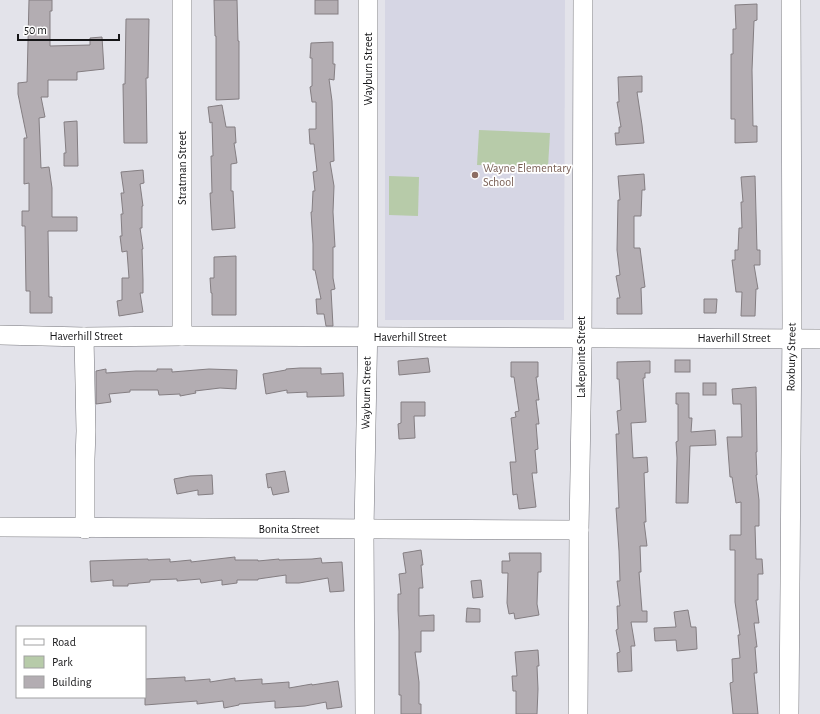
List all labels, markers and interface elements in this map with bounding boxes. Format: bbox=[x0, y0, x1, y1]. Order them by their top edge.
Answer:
scale bar bbox=[18, 16, 119, 42]
text: 50 m bbox=[24, 24, 47, 36]
street label: Wayburn Street bbox=[362, 32, 375, 106]
street label: Stratman Street bbox=[176, 131, 188, 205]
place label: Wayne Elementary School bbox=[483, 162, 571, 188]
marker: Wayne Elementary School bbox=[470, 170, 480, 180]
street label: Lakepointe Street bbox=[575, 316, 587, 398]
street label: Roxbury Street bbox=[784, 322, 799, 391]
street label: Haverhill Street bbox=[50, 330, 123, 342]
street label: Haverhill Street bbox=[374, 331, 447, 343]
street label: Haverhill Street bbox=[698, 332, 771, 344]
street label: Wayburn Street bbox=[359, 356, 374, 430]
street label: Bonita Street bbox=[259, 523, 320, 535]
legend bbox=[16, 626, 146, 698]
text: Road bbox=[52, 636, 76, 648]
text: Park bbox=[52, 656, 73, 668]
text: Building bbox=[52, 676, 92, 688]

